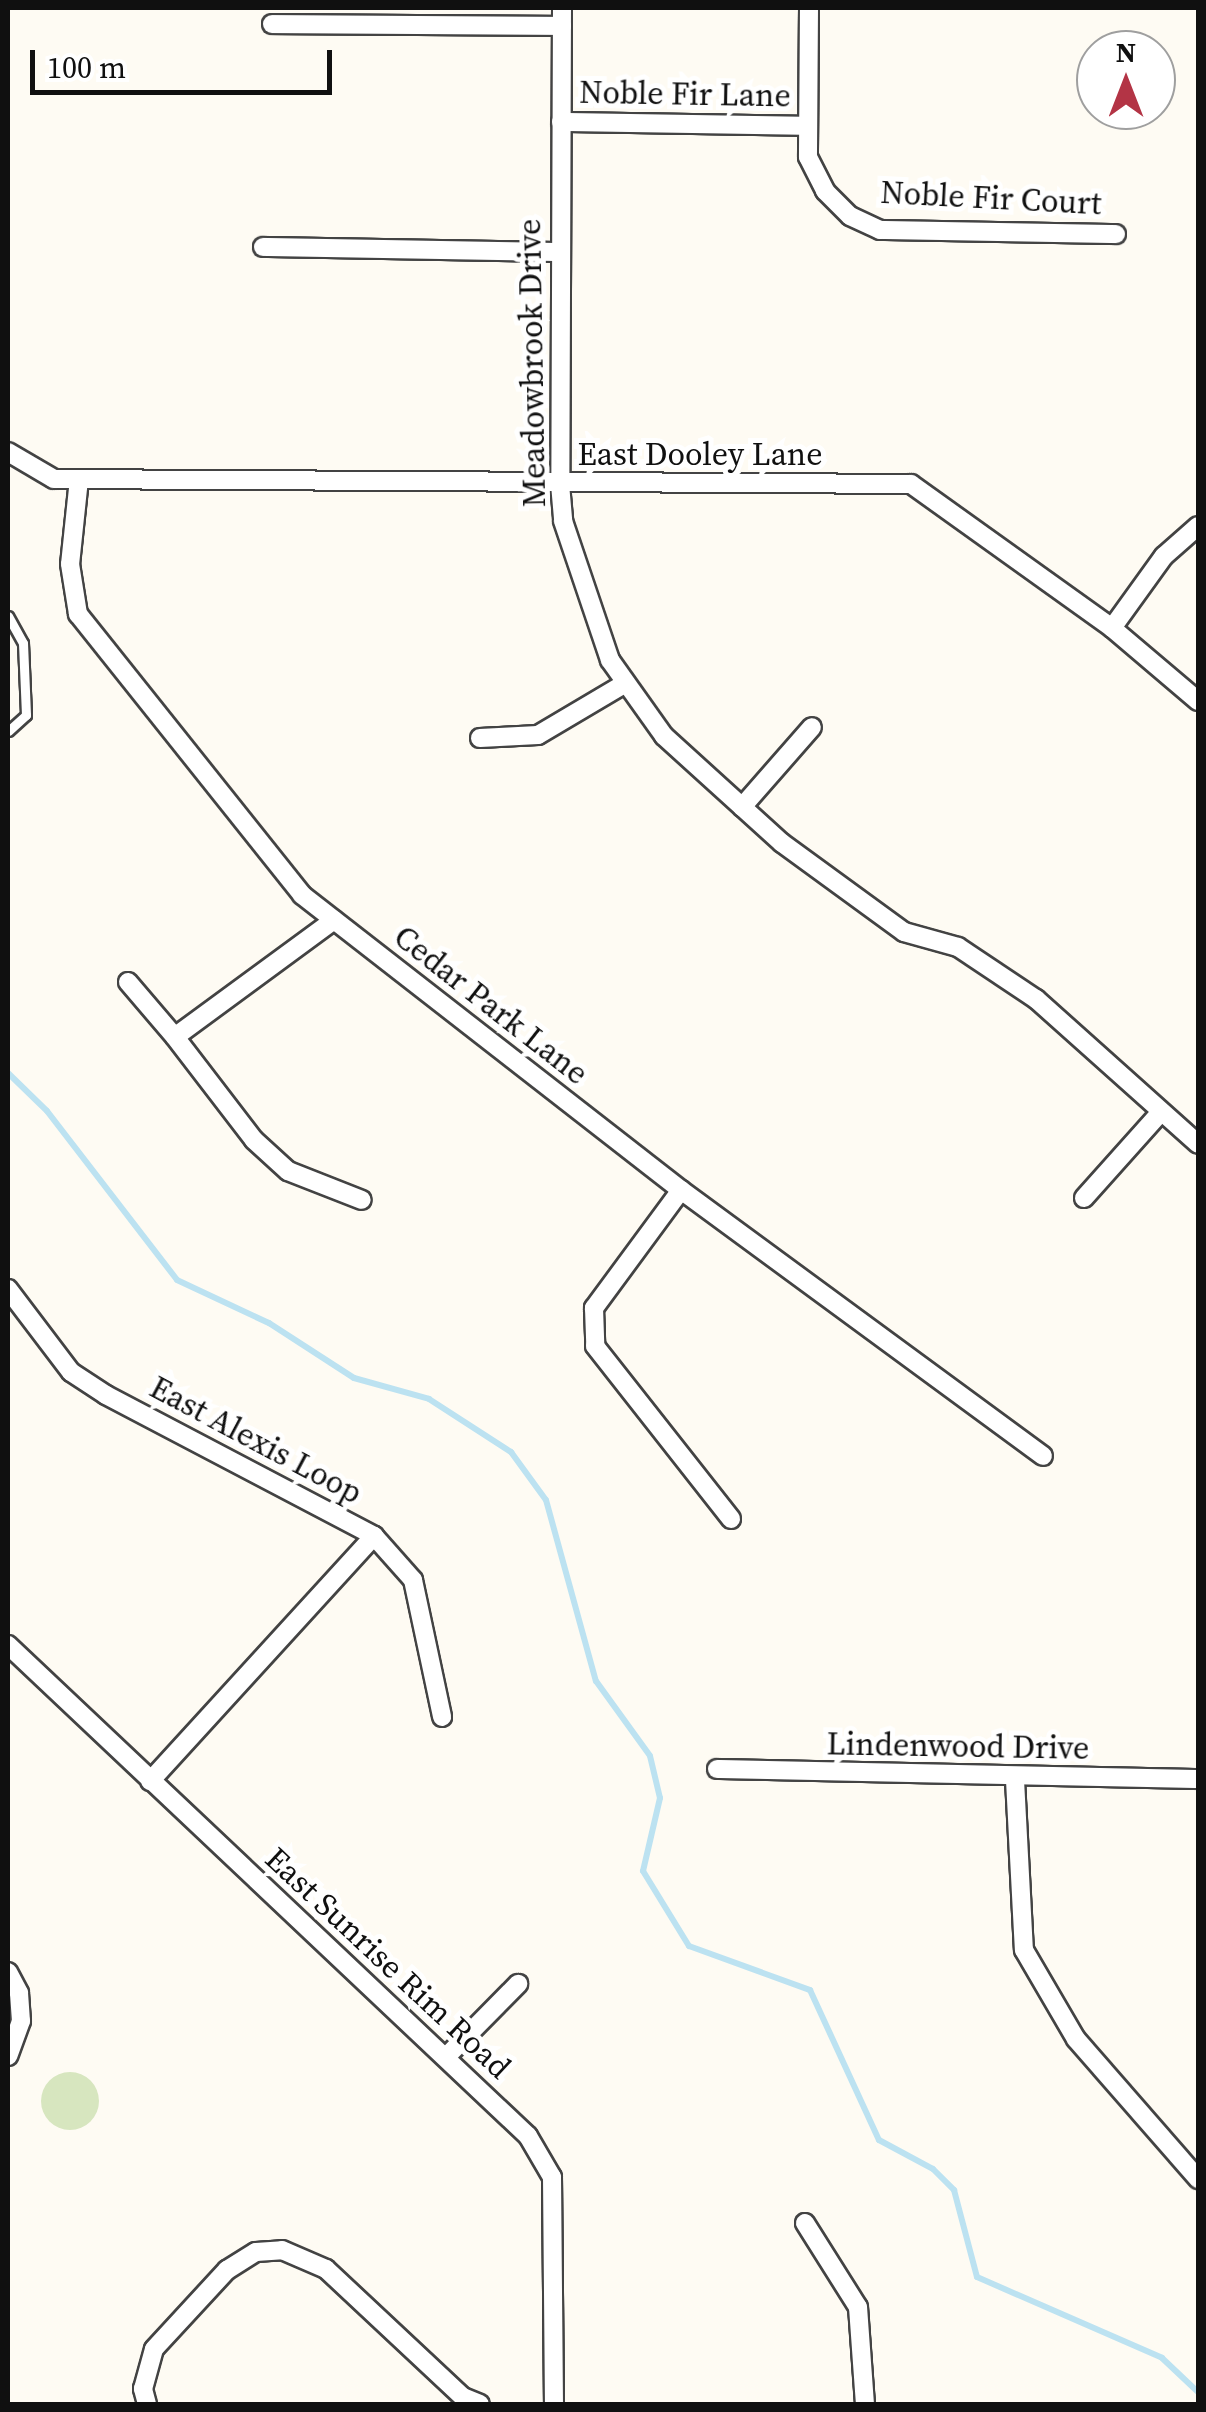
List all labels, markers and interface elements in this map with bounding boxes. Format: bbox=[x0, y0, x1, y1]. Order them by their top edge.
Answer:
scale bar bbox=[35, 30, 338, 92]
north arrow bbox=[1076, 30, 1176, 130]
text: N bbox=[1116, 33, 1136, 71]
text: 100 m bbox=[47, 47, 126, 88]
street label: Noble Fir Lane bbox=[579, 73, 791, 115]
street label: Noble Fir Court bbox=[880, 173, 1102, 223]
street label: Meadowbrook Drive bbox=[510, 218, 554, 508]
street label: East Dooley Lane bbox=[577, 435, 823, 473]
street label: Cedar Park Lane bbox=[386, 917, 596, 1093]
street label: East Alexis Loop bbox=[143, 1368, 369, 1512]
street label: Lindenwood Drive bbox=[826, 1725, 1090, 1767]
street label: East Sunrise Rim Road bbox=[257, 1839, 519, 2087]

